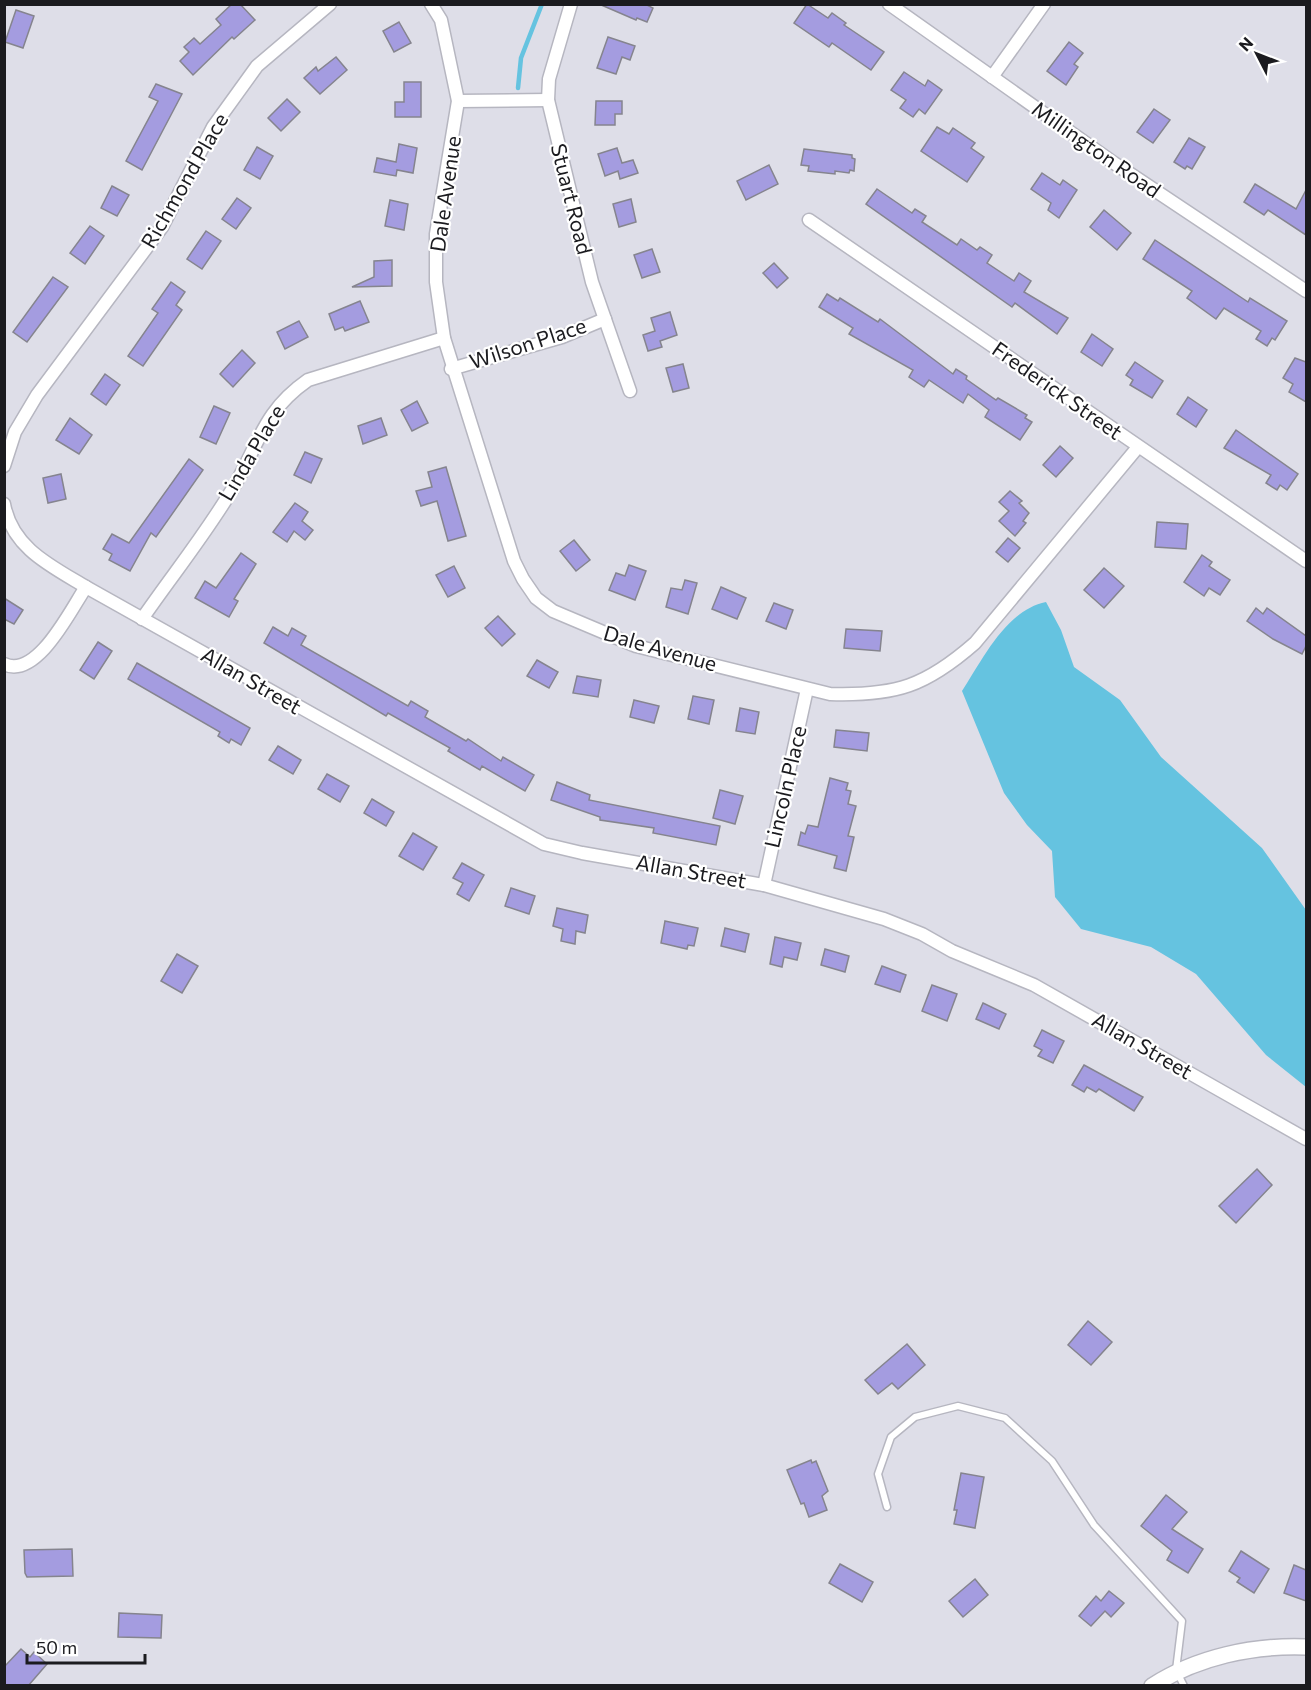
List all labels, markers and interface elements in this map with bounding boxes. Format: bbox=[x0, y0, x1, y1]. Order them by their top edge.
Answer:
north arrow bbox=[1227, 24, 1287, 84]
text: N bbox=[1234, 33, 1257, 54]
street label: Millington Road bbox=[1028, 95, 1166, 202]
street label: Richmond Place bbox=[135, 108, 233, 252]
street label: Dale Avenue bbox=[424, 134, 465, 253]
street label: Stuart Road bbox=[547, 141, 598, 257]
street label: Wilson Place bbox=[466, 312, 589, 373]
street label: Frederick Street bbox=[988, 336, 1128, 444]
street label: Linda Place bbox=[212, 400, 289, 505]
street label: Dale Avenue bbox=[601, 619, 720, 676]
street label: Allan Street bbox=[197, 641, 306, 718]
street label: Lincoln Place bbox=[758, 723, 811, 850]
street label: Allan Street bbox=[634, 849, 748, 893]
street label: Allan Street bbox=[1088, 1006, 1197, 1083]
scale bar bbox=[27, 1627, 146, 1665]
text: 50 m bbox=[36, 1636, 77, 1658]

